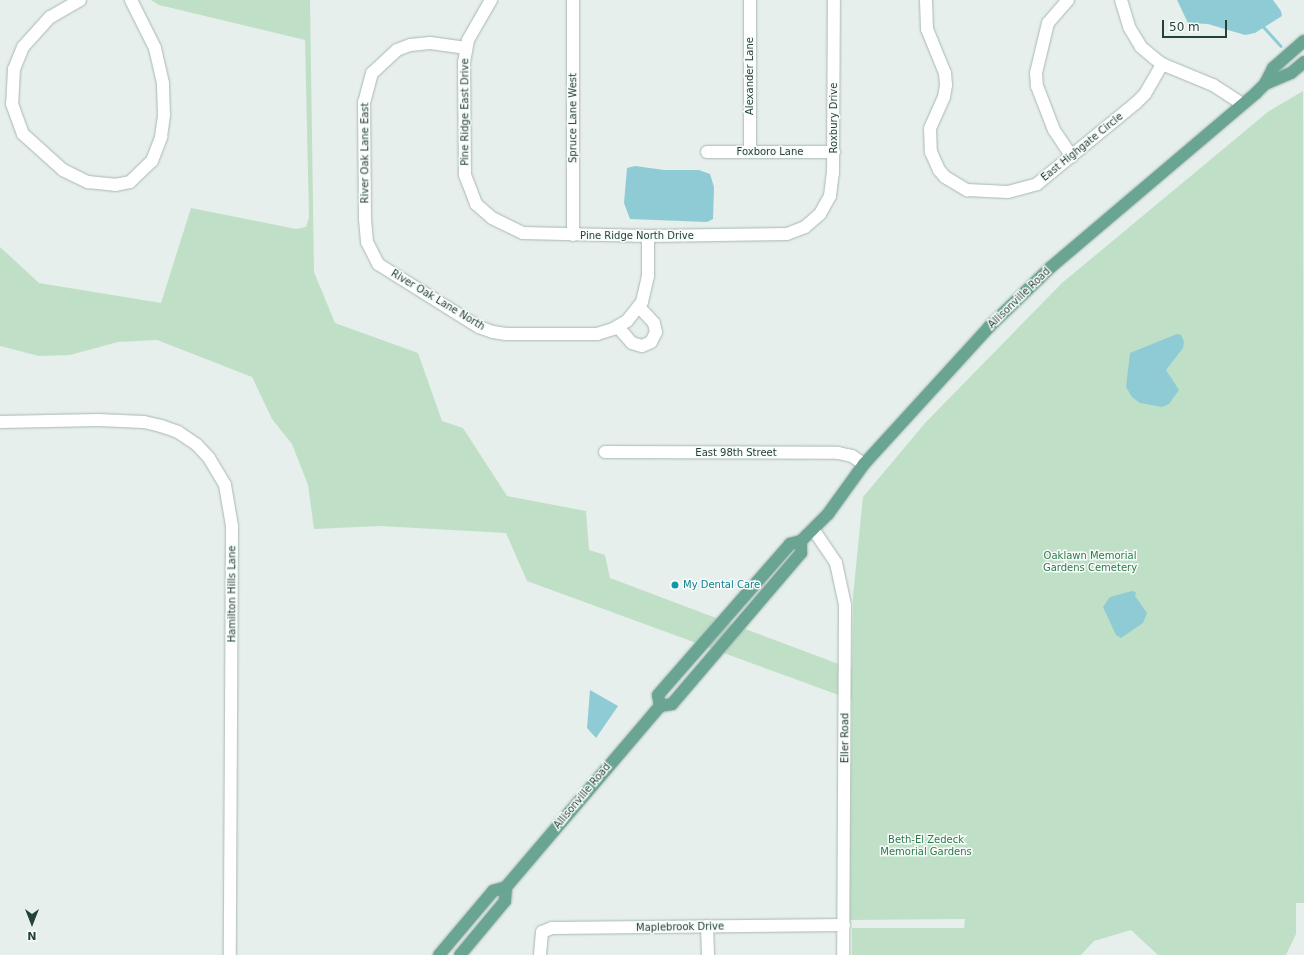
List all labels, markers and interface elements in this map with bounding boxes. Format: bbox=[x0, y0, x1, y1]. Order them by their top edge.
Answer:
scale bar bbox=[1164, 12, 1229, 38]
text: 50 m bbox=[1169, 20, 1200, 34]
street label: Alexander Lane bbox=[744, 37, 756, 115]
street label: Pine Ridge East Drive bbox=[459, 58, 471, 166]
street label: Spruce Lane West bbox=[567, 73, 579, 163]
street label: Roxbury Drive bbox=[828, 83, 840, 153]
street label: River Oak Lane East bbox=[359, 102, 371, 204]
street label: East Highgate Circle bbox=[1039, 110, 1125, 184]
street label: Foxboro Lane bbox=[737, 146, 803, 158]
street label: Pine Ridge North Drive bbox=[580, 230, 694, 242]
street label: Allisonville Road bbox=[986, 265, 1052, 331]
street label: River Oak Lane North bbox=[389, 267, 487, 333]
street label: East 98th Street bbox=[695, 447, 777, 459]
street label: Hamilton Hills Lane bbox=[226, 546, 238, 642]
park label: Oaklawn Memorial Gardens Cemetery bbox=[1043, 549, 1137, 572]
place label: My Dental Care bbox=[683, 579, 760, 591]
marker: My Dental Care bbox=[670, 580, 680, 590]
street label: Eller Road bbox=[839, 713, 851, 763]
street label: Allisonville Road bbox=[551, 761, 613, 831]
park label: Beth-El Zedeck Memorial Gardens bbox=[880, 833, 972, 856]
north arrow bbox=[12, 903, 52, 943]
street label: Maplebrook Drive bbox=[636, 920, 724, 934]
text: N bbox=[27, 929, 37, 942]

